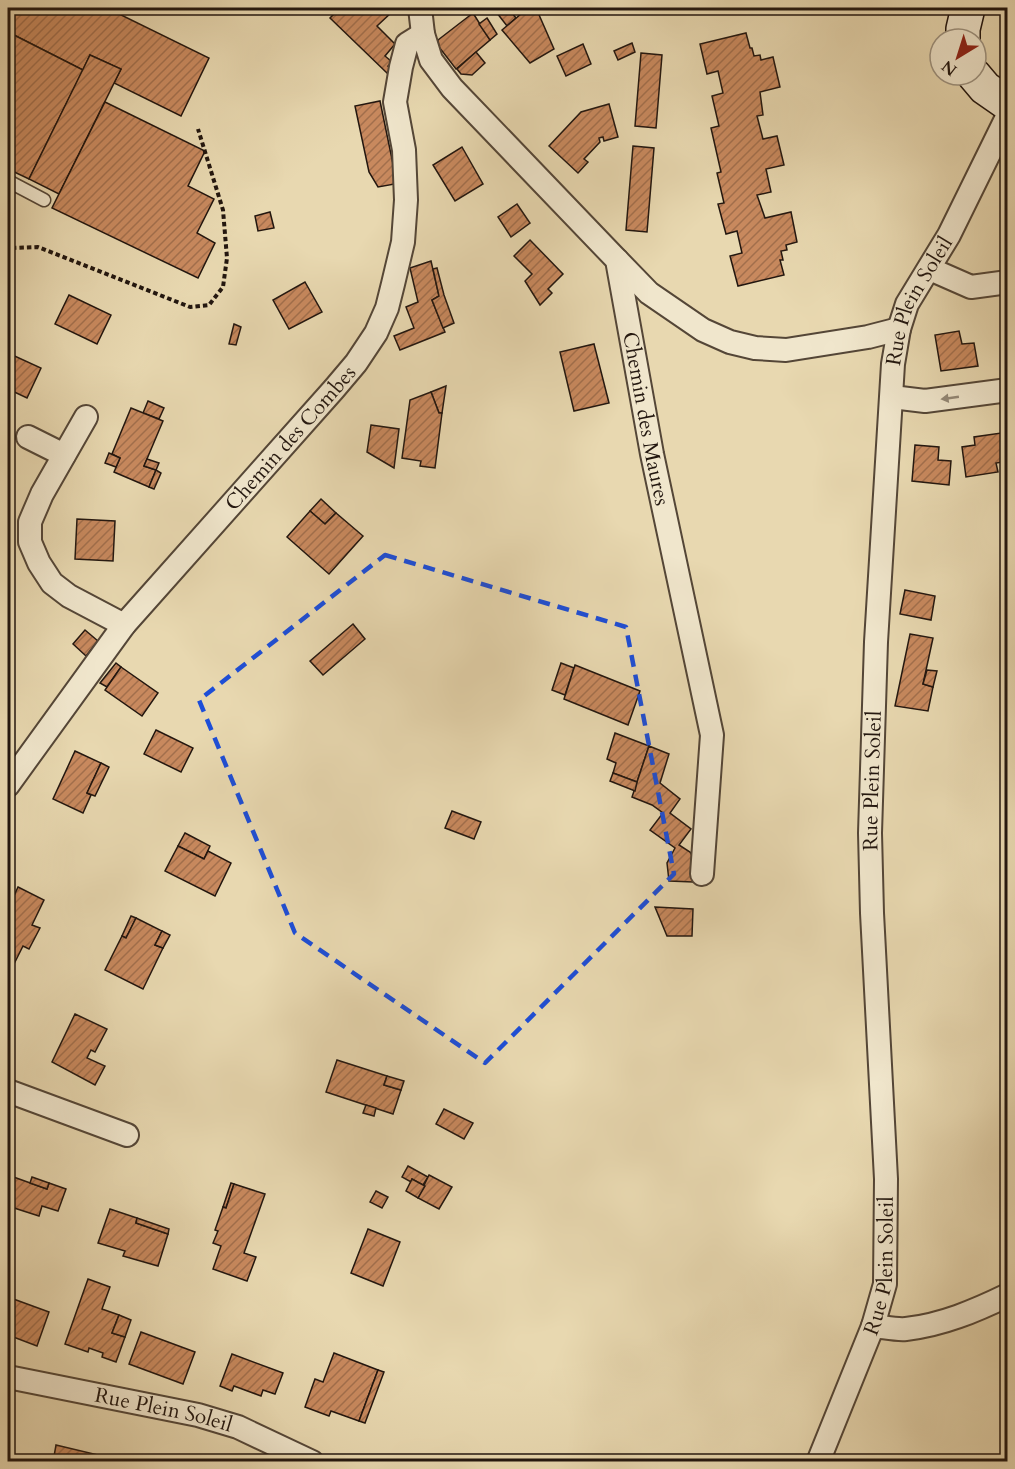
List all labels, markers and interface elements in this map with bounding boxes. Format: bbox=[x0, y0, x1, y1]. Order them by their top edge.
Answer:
north arrow bbox=[928, 27, 988, 87]
text: N bbox=[937, 55, 962, 81]
street label: Rue Plein Soleil bbox=[878, 231, 959, 368]
street label: Chemin des Maures bbox=[616, 329, 677, 508]
street label: Chemin des Combes bbox=[218, 359, 362, 517]
one-way arrow bbox=[940, 393, 959, 403]
street label: Rue Plein Soleil bbox=[855, 710, 888, 851]
street label: Rue Plein Soleil bbox=[856, 1196, 900, 1340]
street label: Rue Plein Soleil bbox=[92, 1380, 236, 1439]

